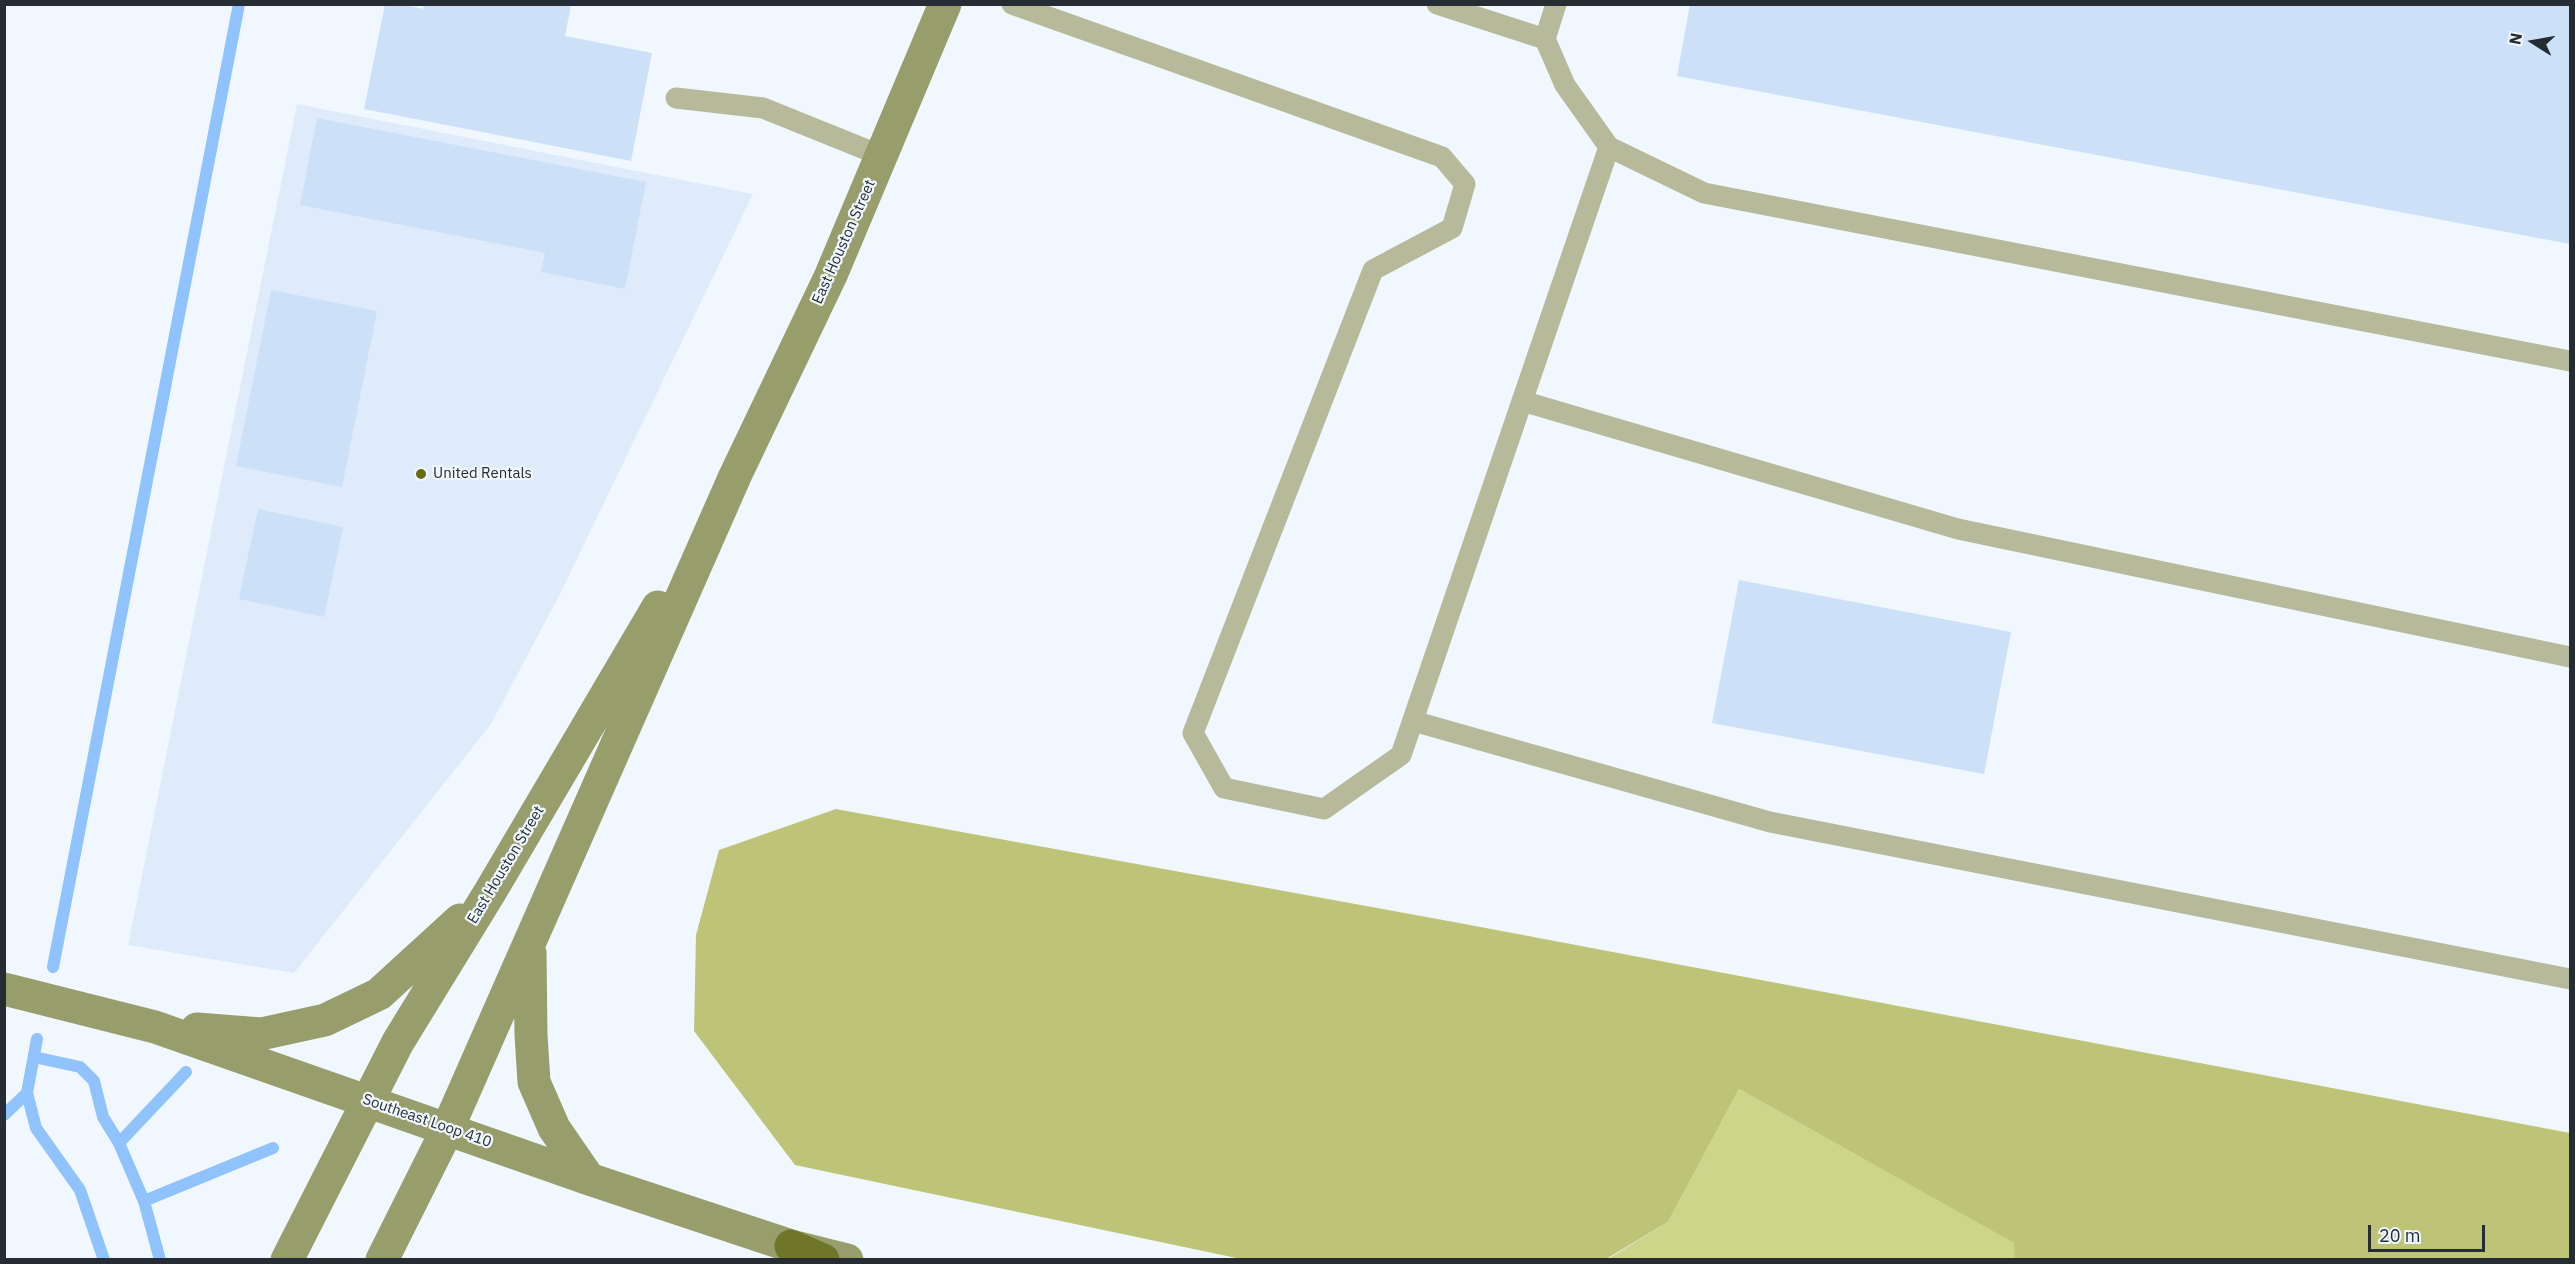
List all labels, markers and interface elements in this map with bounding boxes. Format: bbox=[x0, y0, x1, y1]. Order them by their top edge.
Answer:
north arrow bbox=[2503, 12, 2563, 72]
text: N bbox=[2504, 31, 2526, 46]
street label: East Houston Street bbox=[808, 177, 880, 307]
place label: United Rentals bbox=[433, 465, 532, 483]
marker: United Rentals bbox=[414, 467, 428, 481]
street label: East Houston Street bbox=[464, 803, 548, 927]
street label: Southeast Loop 410 bbox=[360, 1091, 494, 1151]
scale bar bbox=[2371, 1213, 2488, 1251]
text: 20 m bbox=[2379, 1224, 2421, 1247]

